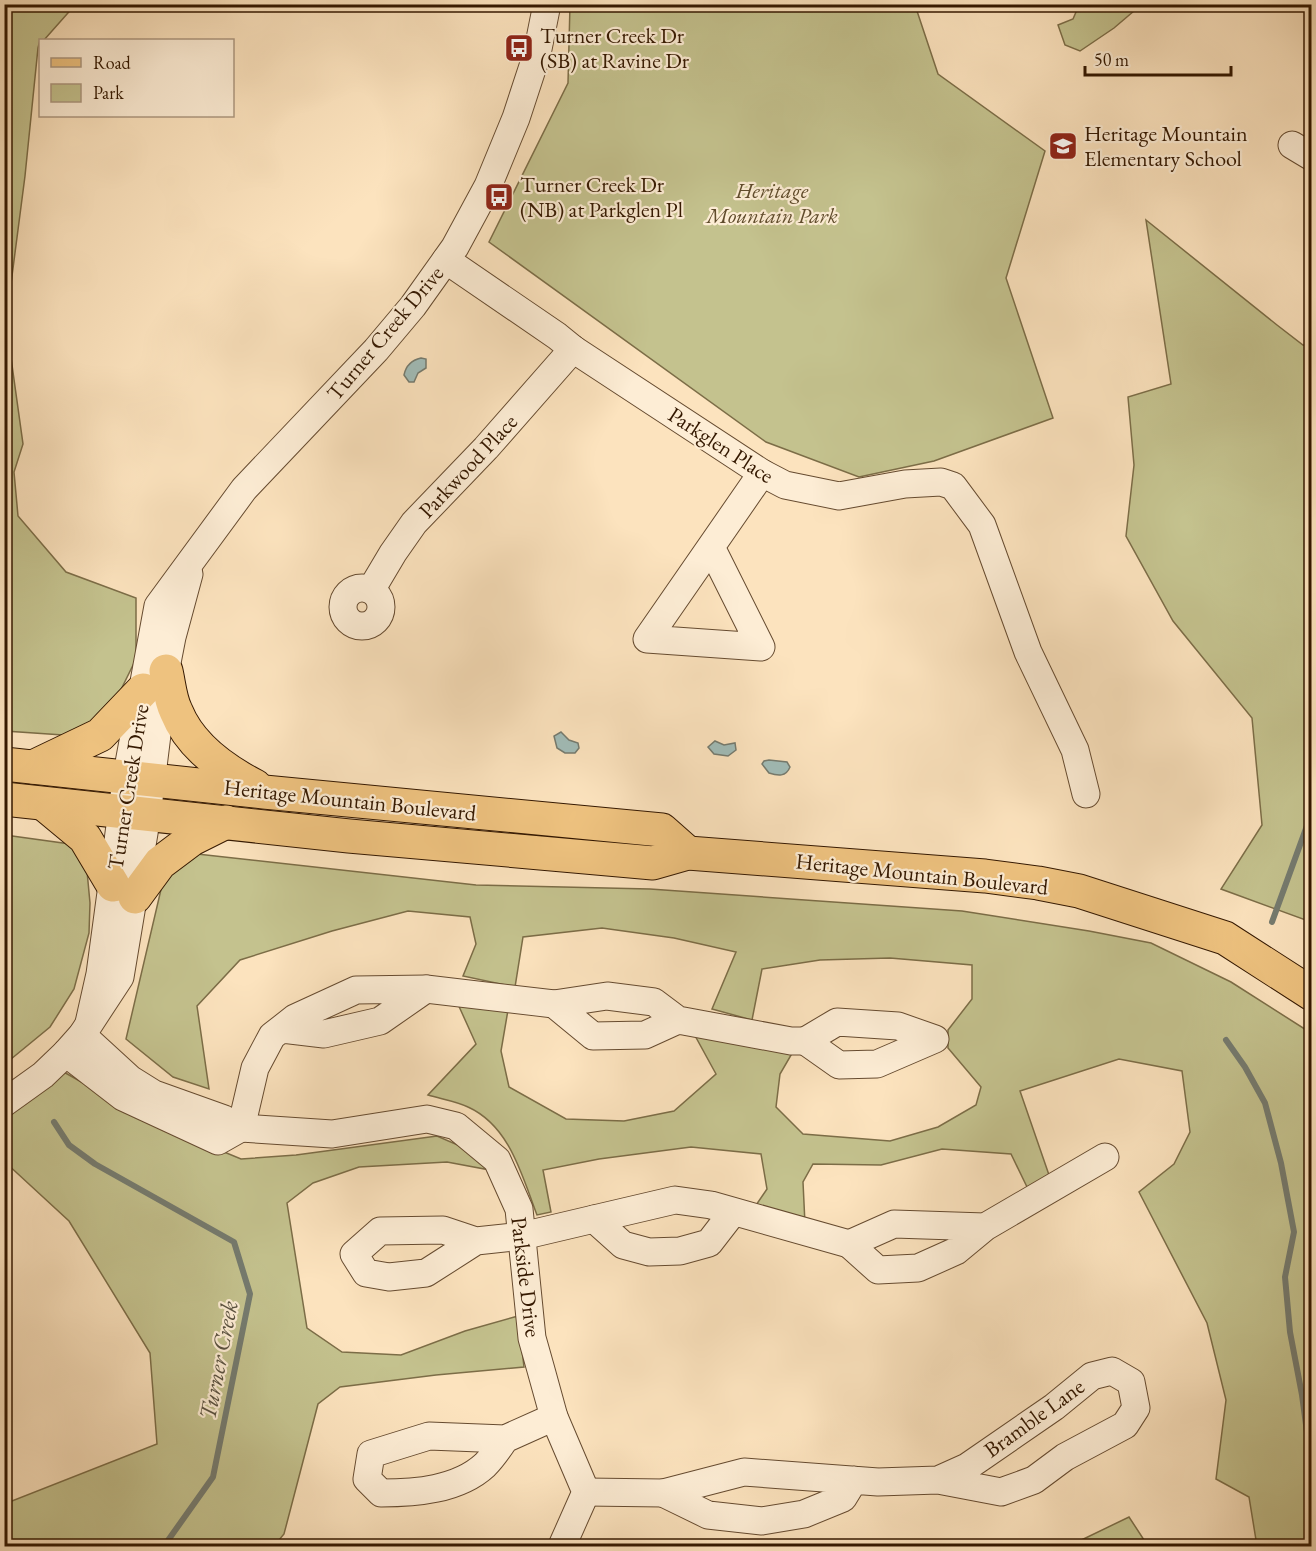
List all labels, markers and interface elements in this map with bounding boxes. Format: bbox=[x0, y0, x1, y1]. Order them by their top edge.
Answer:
place label: Turner Creek Dr (SB) at Ravine Dr bbox=[540, 21, 690, 75]
bus stop icon: Turner Creek Dr (SB) at Ravine Dr bbox=[503, 32, 535, 64]
legend bbox=[39, 39, 234, 117]
scale bar bbox=[1085, 39, 1230, 77]
text: 50 m bbox=[1094, 48, 1129, 71]
text: Road bbox=[93, 51, 132, 74]
text: Park bbox=[93, 81, 124, 104]
place label: Heritage Mountain Elementary School bbox=[1084, 119, 1248, 173]
school or university icon: Heritage Mountain Elementary School bbox=[1047, 130, 1079, 162]
place label: Turner Creek Dr (NB) at Parkglen Pl bbox=[520, 170, 683, 224]
park label: Heritage Mountain Park bbox=[704, 176, 838, 230]
bus stop icon: Turner Creek Dr (NB) at Parkglen Pl bbox=[483, 181, 515, 213]
street label: Turner Creek Drive bbox=[320, 259, 450, 406]
street label: Parkglen Place bbox=[663, 400, 780, 490]
street label: Parkwood Place bbox=[412, 407, 524, 524]
street label: Turner Creek Drive bbox=[101, 702, 155, 872]
street label: Heritage Mountain Boulevard bbox=[222, 772, 479, 828]
street label: Heritage Mountain Boulevard bbox=[794, 846, 1051, 902]
street label: Parkside Drive bbox=[504, 1215, 548, 1339]
water label: Turner Creek bbox=[191, 1298, 245, 1422]
street label: Bramble Lane bbox=[978, 1372, 1090, 1464]

